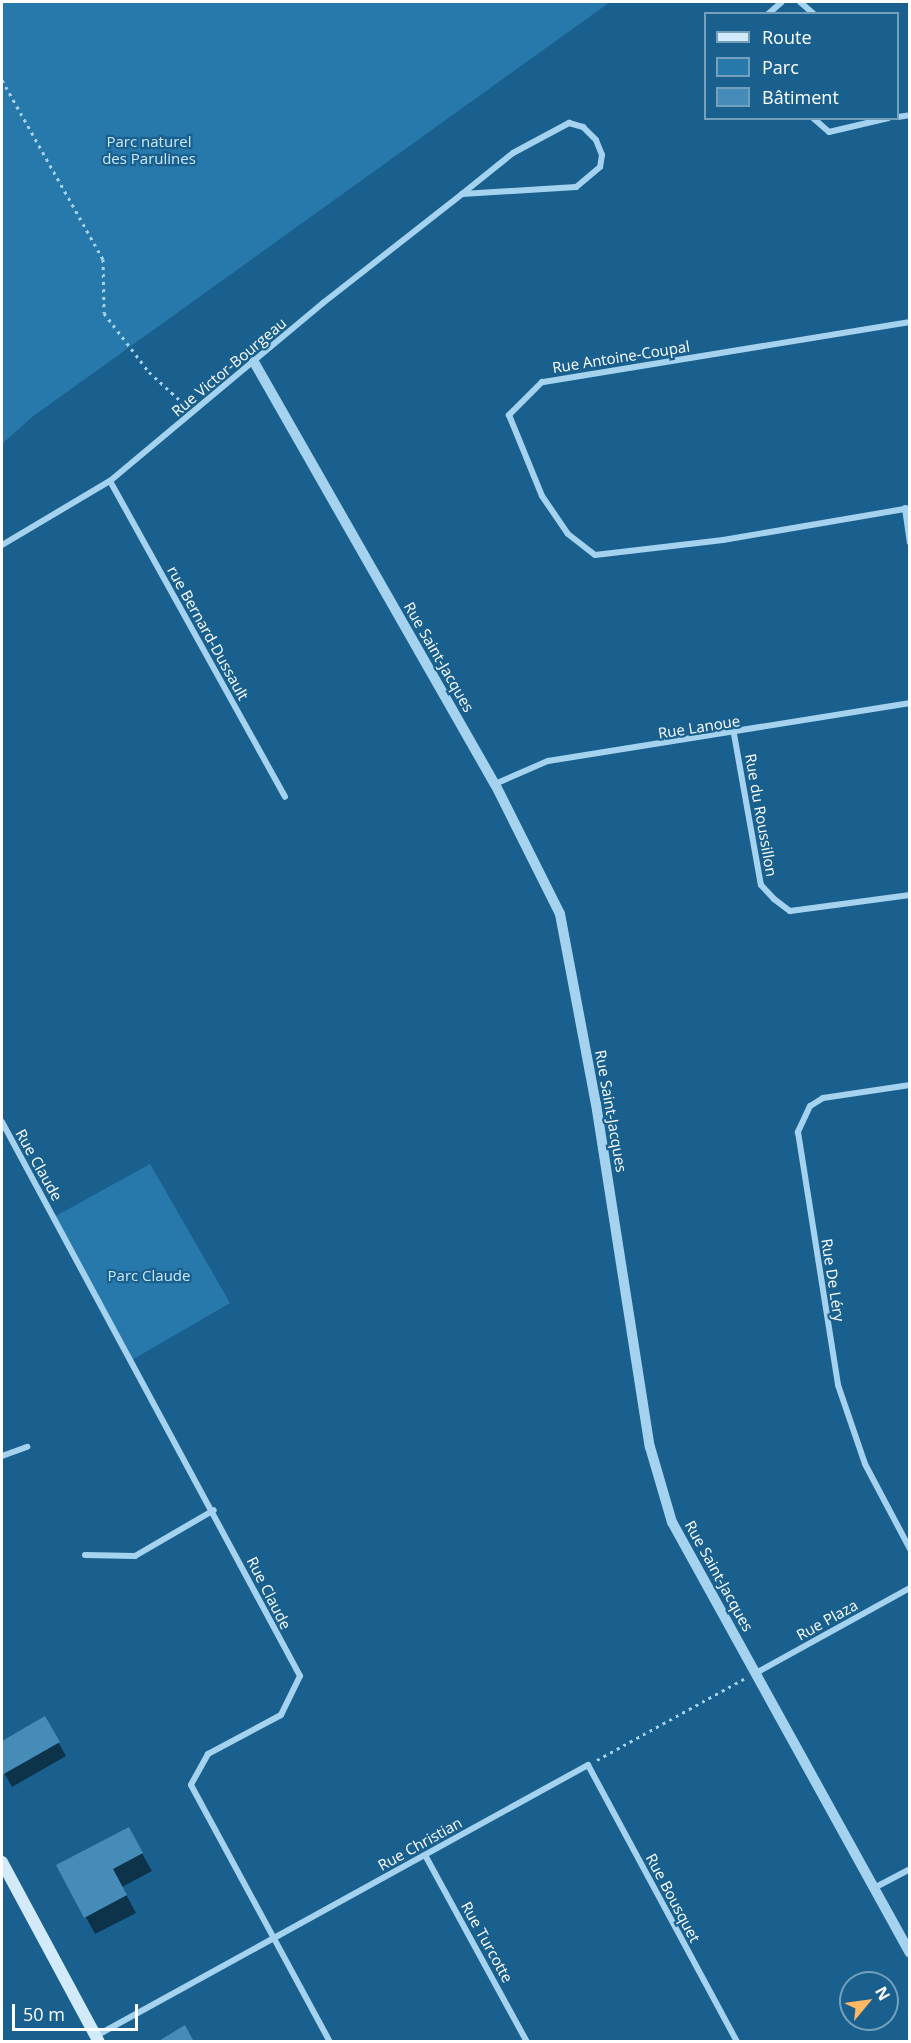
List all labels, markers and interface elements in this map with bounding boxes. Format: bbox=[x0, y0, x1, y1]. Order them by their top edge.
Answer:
legend bbox=[704, 12, 899, 120]
text: Route bbox=[762, 25, 812, 49]
text: Parc bbox=[762, 55, 799, 79]
text: Bâtiment bbox=[762, 85, 839, 109]
park label: Parc naturel des Parulines bbox=[102, 132, 196, 167]
street label: Rue Victor-Bourgeau bbox=[168, 314, 290, 420]
street label: Rue Antoine-Coupal bbox=[551, 337, 691, 377]
street label: rue Bernard-Dussault bbox=[164, 563, 252, 703]
street label: Rue Saint-Jacques bbox=[400, 599, 478, 715]
street label: Rue Lanoue bbox=[657, 712, 741, 742]
street label: Rue du Roussillon bbox=[741, 752, 781, 878]
street label: Rue Saint-Jacques bbox=[591, 1048, 631, 1174]
street label: Rue Claude bbox=[12, 1126, 66, 1204]
street label: Rue De Léry bbox=[818, 1237, 848, 1323]
park label: Parc Claude bbox=[108, 1267, 190, 1285]
street label: Rue Saint-Jacques bbox=[681, 1517, 757, 1635]
street label: Rue Claude bbox=[243, 1554, 295, 1632]
street label: Rue Plaza bbox=[793, 1596, 861, 1644]
street label: Rue Christian bbox=[375, 1814, 465, 1874]
street label: Rue Bousquet bbox=[642, 1851, 704, 1945]
street label: Rue Turcotte bbox=[457, 1898, 517, 1986]
north arrow bbox=[839, 1971, 899, 2031]
text: N bbox=[870, 1982, 896, 2004]
scale bar bbox=[15, 1992, 141, 2030]
text: 50 m bbox=[23, 2002, 65, 2026]

